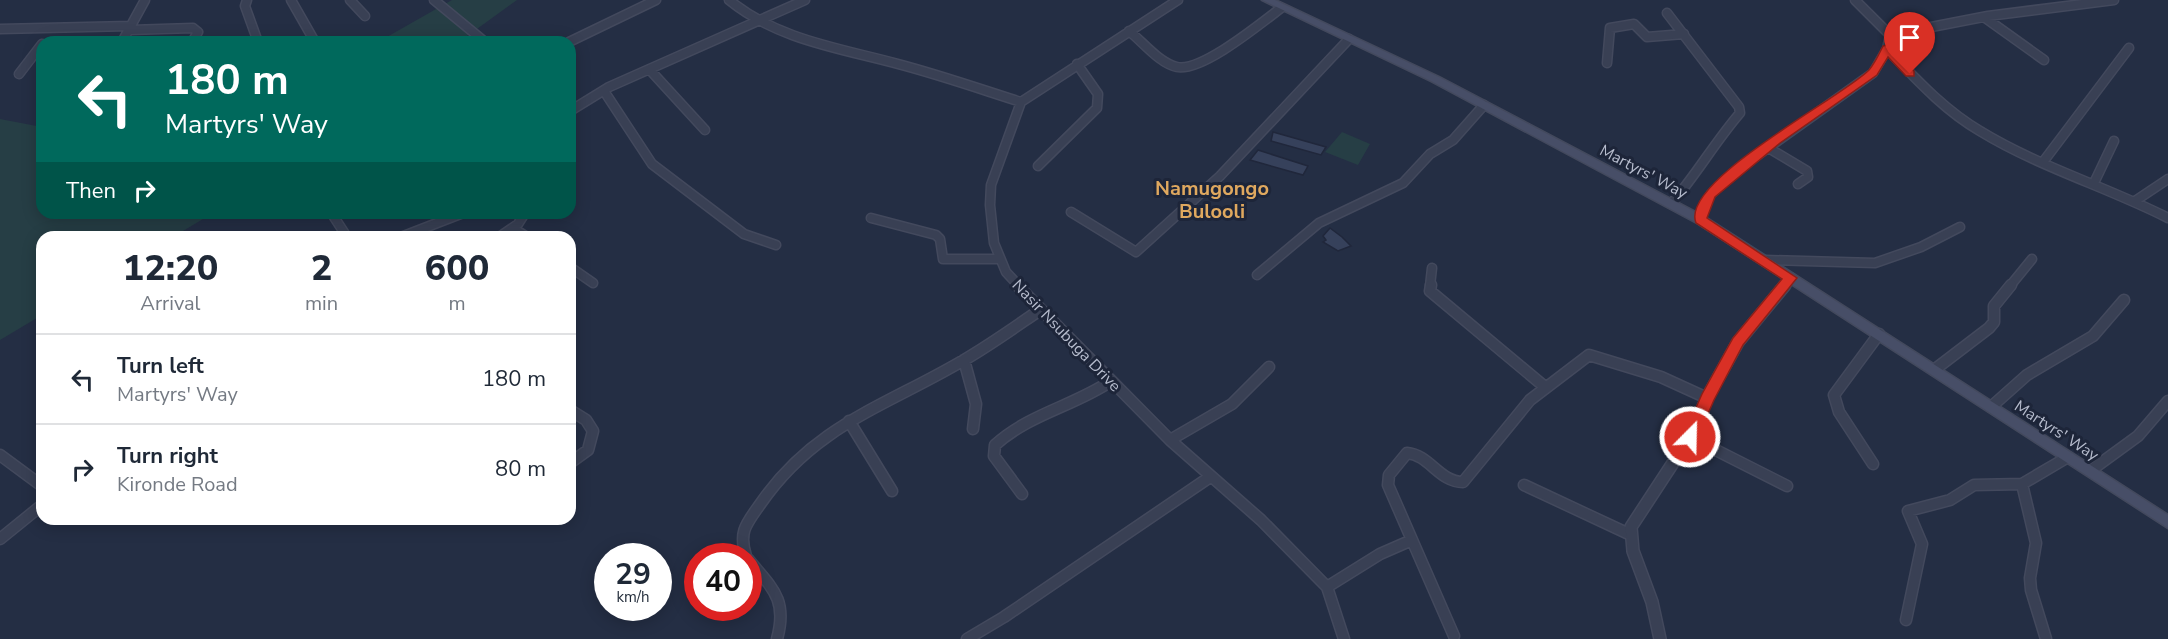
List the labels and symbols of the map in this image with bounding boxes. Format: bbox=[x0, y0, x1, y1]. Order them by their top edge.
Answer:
pin bbox=[1884, 12, 1935, 74]
street label: Martyrs' Way bbox=[1596, 140, 1692, 205]
district label: Namugongo Bulooli bbox=[1155, 175, 1269, 225]
street label: Nasir Nsubuga Drive bbox=[1007, 275, 1126, 397]
street label: Martyrs' Way bbox=[2010, 395, 2104, 467]
position arrow bbox=[1658, 405, 1722, 469]
speed limit sign: 40 bbox=[684, 543, 762, 621]

